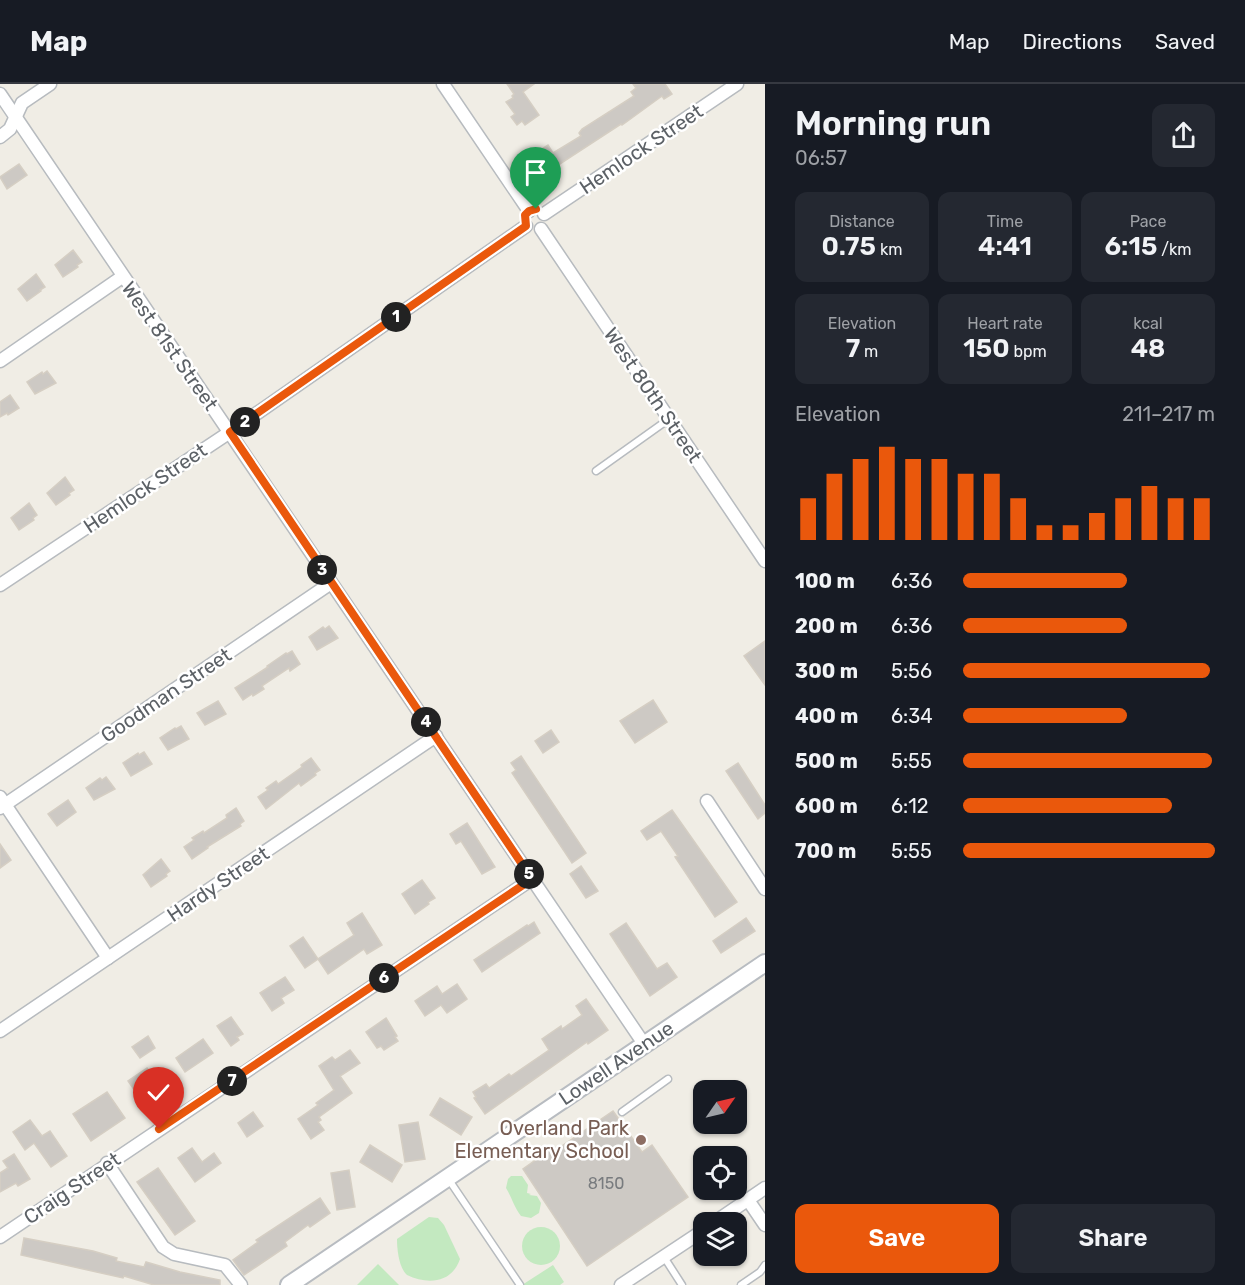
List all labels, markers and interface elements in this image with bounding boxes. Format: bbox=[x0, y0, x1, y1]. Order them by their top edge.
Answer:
text: Map bbox=[30, 25, 87, 58]
text: Map bbox=[949, 29, 990, 54]
text: Directions bbox=[1023, 29, 1122, 54]
text: Saved bbox=[1155, 29, 1215, 54]
street label: Hemlock Street bbox=[575, 99, 707, 199]
text: Morning run bbox=[795, 104, 991, 143]
button: share bbox=[1152, 104, 1215, 167]
text: 06:57 bbox=[795, 146, 847, 170]
pin bbox=[510, 147, 561, 209]
icon: arrive bbox=[519, 156, 552, 189]
text: Distance bbox=[829, 212, 895, 231]
text: Time bbox=[987, 212, 1023, 231]
text: Pace bbox=[1130, 212, 1166, 231]
text: 0.75 bbox=[822, 231, 876, 262]
text: 4:41 bbox=[978, 231, 1032, 262]
text: 6:15 bbox=[1105, 231, 1157, 262]
text: km bbox=[876, 240, 902, 259]
text: /km bbox=[1157, 240, 1191, 259]
street label: West 81st Street bbox=[117, 277, 223, 415]
pin: 1 bbox=[381, 302, 411, 332]
text: 1 bbox=[392, 307, 400, 326]
text: Elevation bbox=[828, 314, 896, 333]
text: Heart rate bbox=[967, 314, 1043, 333]
text: kcal bbox=[1133, 314, 1163, 333]
street label: West 80th Street bbox=[599, 323, 707, 467]
text: 7 bbox=[846, 333, 860, 364]
text: 150 bbox=[963, 333, 1010, 364]
text: 48 bbox=[1131, 333, 1165, 364]
text: m bbox=[860, 342, 878, 361]
text: bpm bbox=[1010, 342, 1047, 361]
text: Elevation bbox=[795, 402, 881, 426]
text: 211–217 m bbox=[1122, 402, 1215, 426]
pin: 2 bbox=[230, 407, 260, 437]
text: 2 bbox=[240, 412, 250, 431]
street label: Hemlock Street bbox=[79, 438, 211, 538]
pin: 3 bbox=[307, 555, 337, 585]
text: 3 bbox=[317, 560, 327, 579]
text: 100 m bbox=[795, 569, 855, 593]
text: 6:36 bbox=[891, 569, 932, 593]
text: 200 m bbox=[795, 614, 858, 638]
text: 6:36 bbox=[891, 614, 932, 638]
street label: Goodman Street bbox=[96, 642, 236, 747]
text: 300 m bbox=[795, 659, 858, 683]
text: 5:56 bbox=[891, 659, 932, 683]
text: 400 m bbox=[795, 704, 858, 728]
text: 6:34 bbox=[891, 704, 933, 728]
pin: 4 bbox=[411, 707, 441, 737]
text: 4 bbox=[421, 712, 431, 731]
text: 500 m bbox=[795, 749, 858, 773]
text: 5:55 bbox=[891, 749, 932, 773]
text: 600 m bbox=[795, 794, 858, 818]
text: 6:12 bbox=[891, 794, 928, 818]
text: 700 m bbox=[795, 839, 856, 863]
text: 5:55 bbox=[891, 839, 932, 863]
street label: Hardy Street bbox=[162, 841, 274, 927]
pin: 5 bbox=[514, 859, 544, 889]
text: 5 bbox=[524, 864, 534, 883]
pin: 6 bbox=[369, 963, 399, 993]
text: 6 bbox=[379, 968, 389, 987]
street label: Lowell Avenue bbox=[554, 1016, 678, 1110]
pin: 7 bbox=[217, 1066, 247, 1096]
pin bbox=[133, 1067, 184, 1129]
text: 7 bbox=[227, 1071, 237, 1090]
icon: check bbox=[142, 1076, 175, 1109]
north arrow bbox=[693, 1080, 747, 1134]
map controls bbox=[693, 1080, 747, 1266]
place label: Overland Park Elementary School bbox=[455, 1116, 630, 1163]
marker: Overland Park Elementary School bbox=[634, 1133, 648, 1147]
button: locate bbox=[693, 1146, 747, 1200]
street label: Craig Street bbox=[19, 1147, 125, 1229]
house number: 8150 bbox=[588, 1174, 624, 1193]
button: Save bbox=[795, 1204, 999, 1273]
button: Share bbox=[1011, 1204, 1215, 1273]
button: layers bbox=[693, 1212, 747, 1266]

